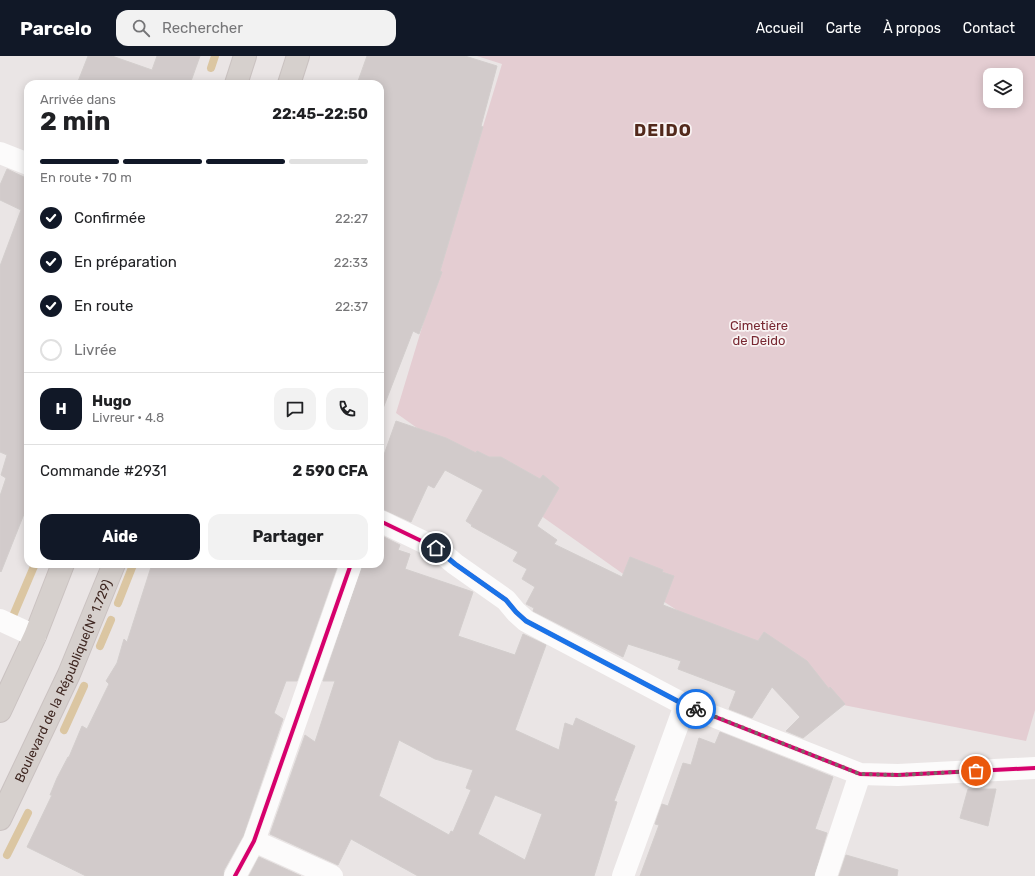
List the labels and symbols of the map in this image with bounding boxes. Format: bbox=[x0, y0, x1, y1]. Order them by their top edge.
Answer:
district label: DEIDO bbox=[634, 120, 692, 140]
park label: Cimetière de Deido bbox=[730, 318, 788, 348]
pin bbox=[419, 531, 453, 565]
street label: Boulevard de la République(N° 1.729) bbox=[11, 577, 114, 784]
courier bbox=[676, 689, 716, 729]
pin bbox=[959, 754, 993, 788]

